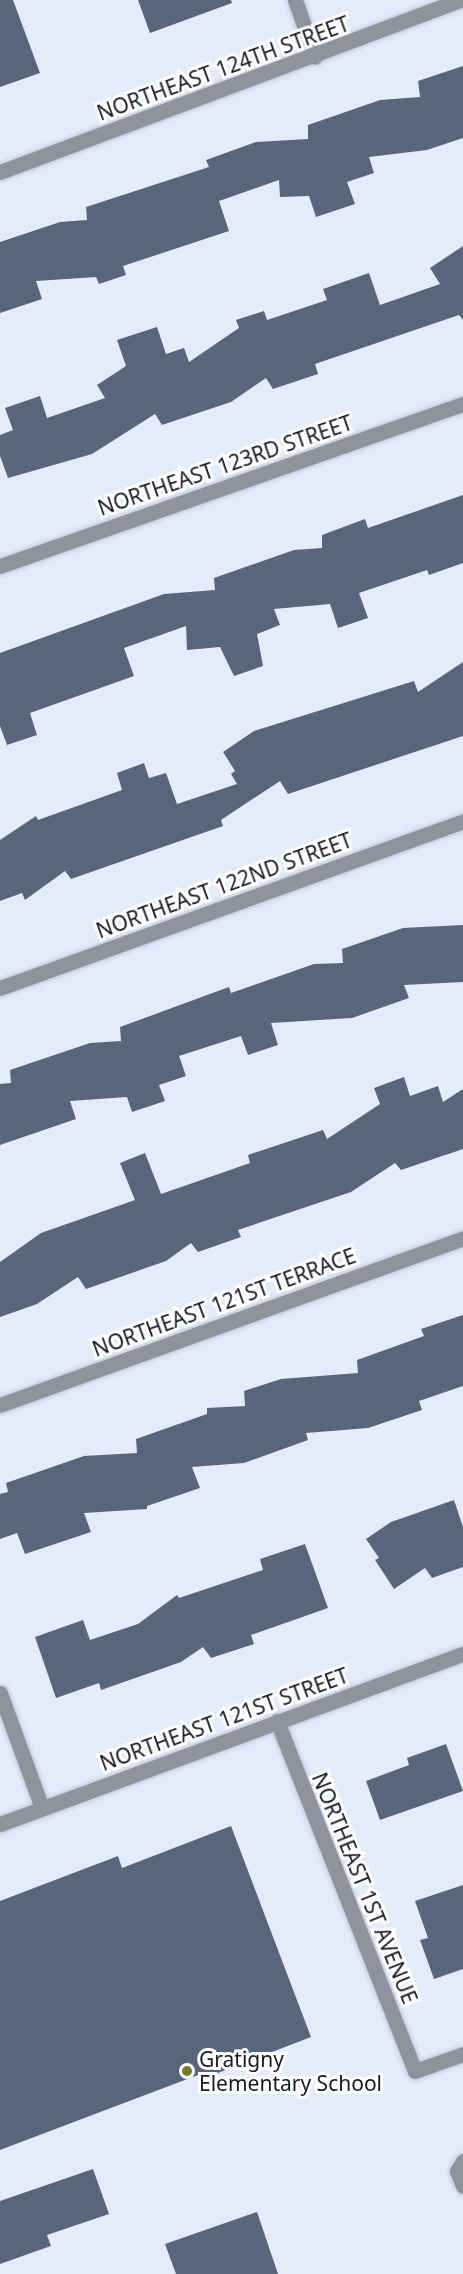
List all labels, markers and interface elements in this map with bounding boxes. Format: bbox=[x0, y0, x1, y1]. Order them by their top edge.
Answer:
street label: NORTHEAST 124TH STREET bbox=[94, 11, 352, 125]
street label: NORTHEAST 123RD STREET bbox=[94, 410, 356, 520]
street label: NORTHEAST 122ND STREET bbox=[93, 827, 355, 943]
street label: NORTHEAST 121ST TERRACE bbox=[89, 1243, 359, 1361]
street label: NORTHEAST 121ST STREET bbox=[96, 1662, 352, 1776]
street label: NORTHEAST 1ST AVENUE bbox=[307, 1769, 423, 2007]
place label: Gratigny Elementary School bbox=[199, 2046, 382, 2096]
marker: Gratigny Elementary School bbox=[180, 2064, 194, 2078]

